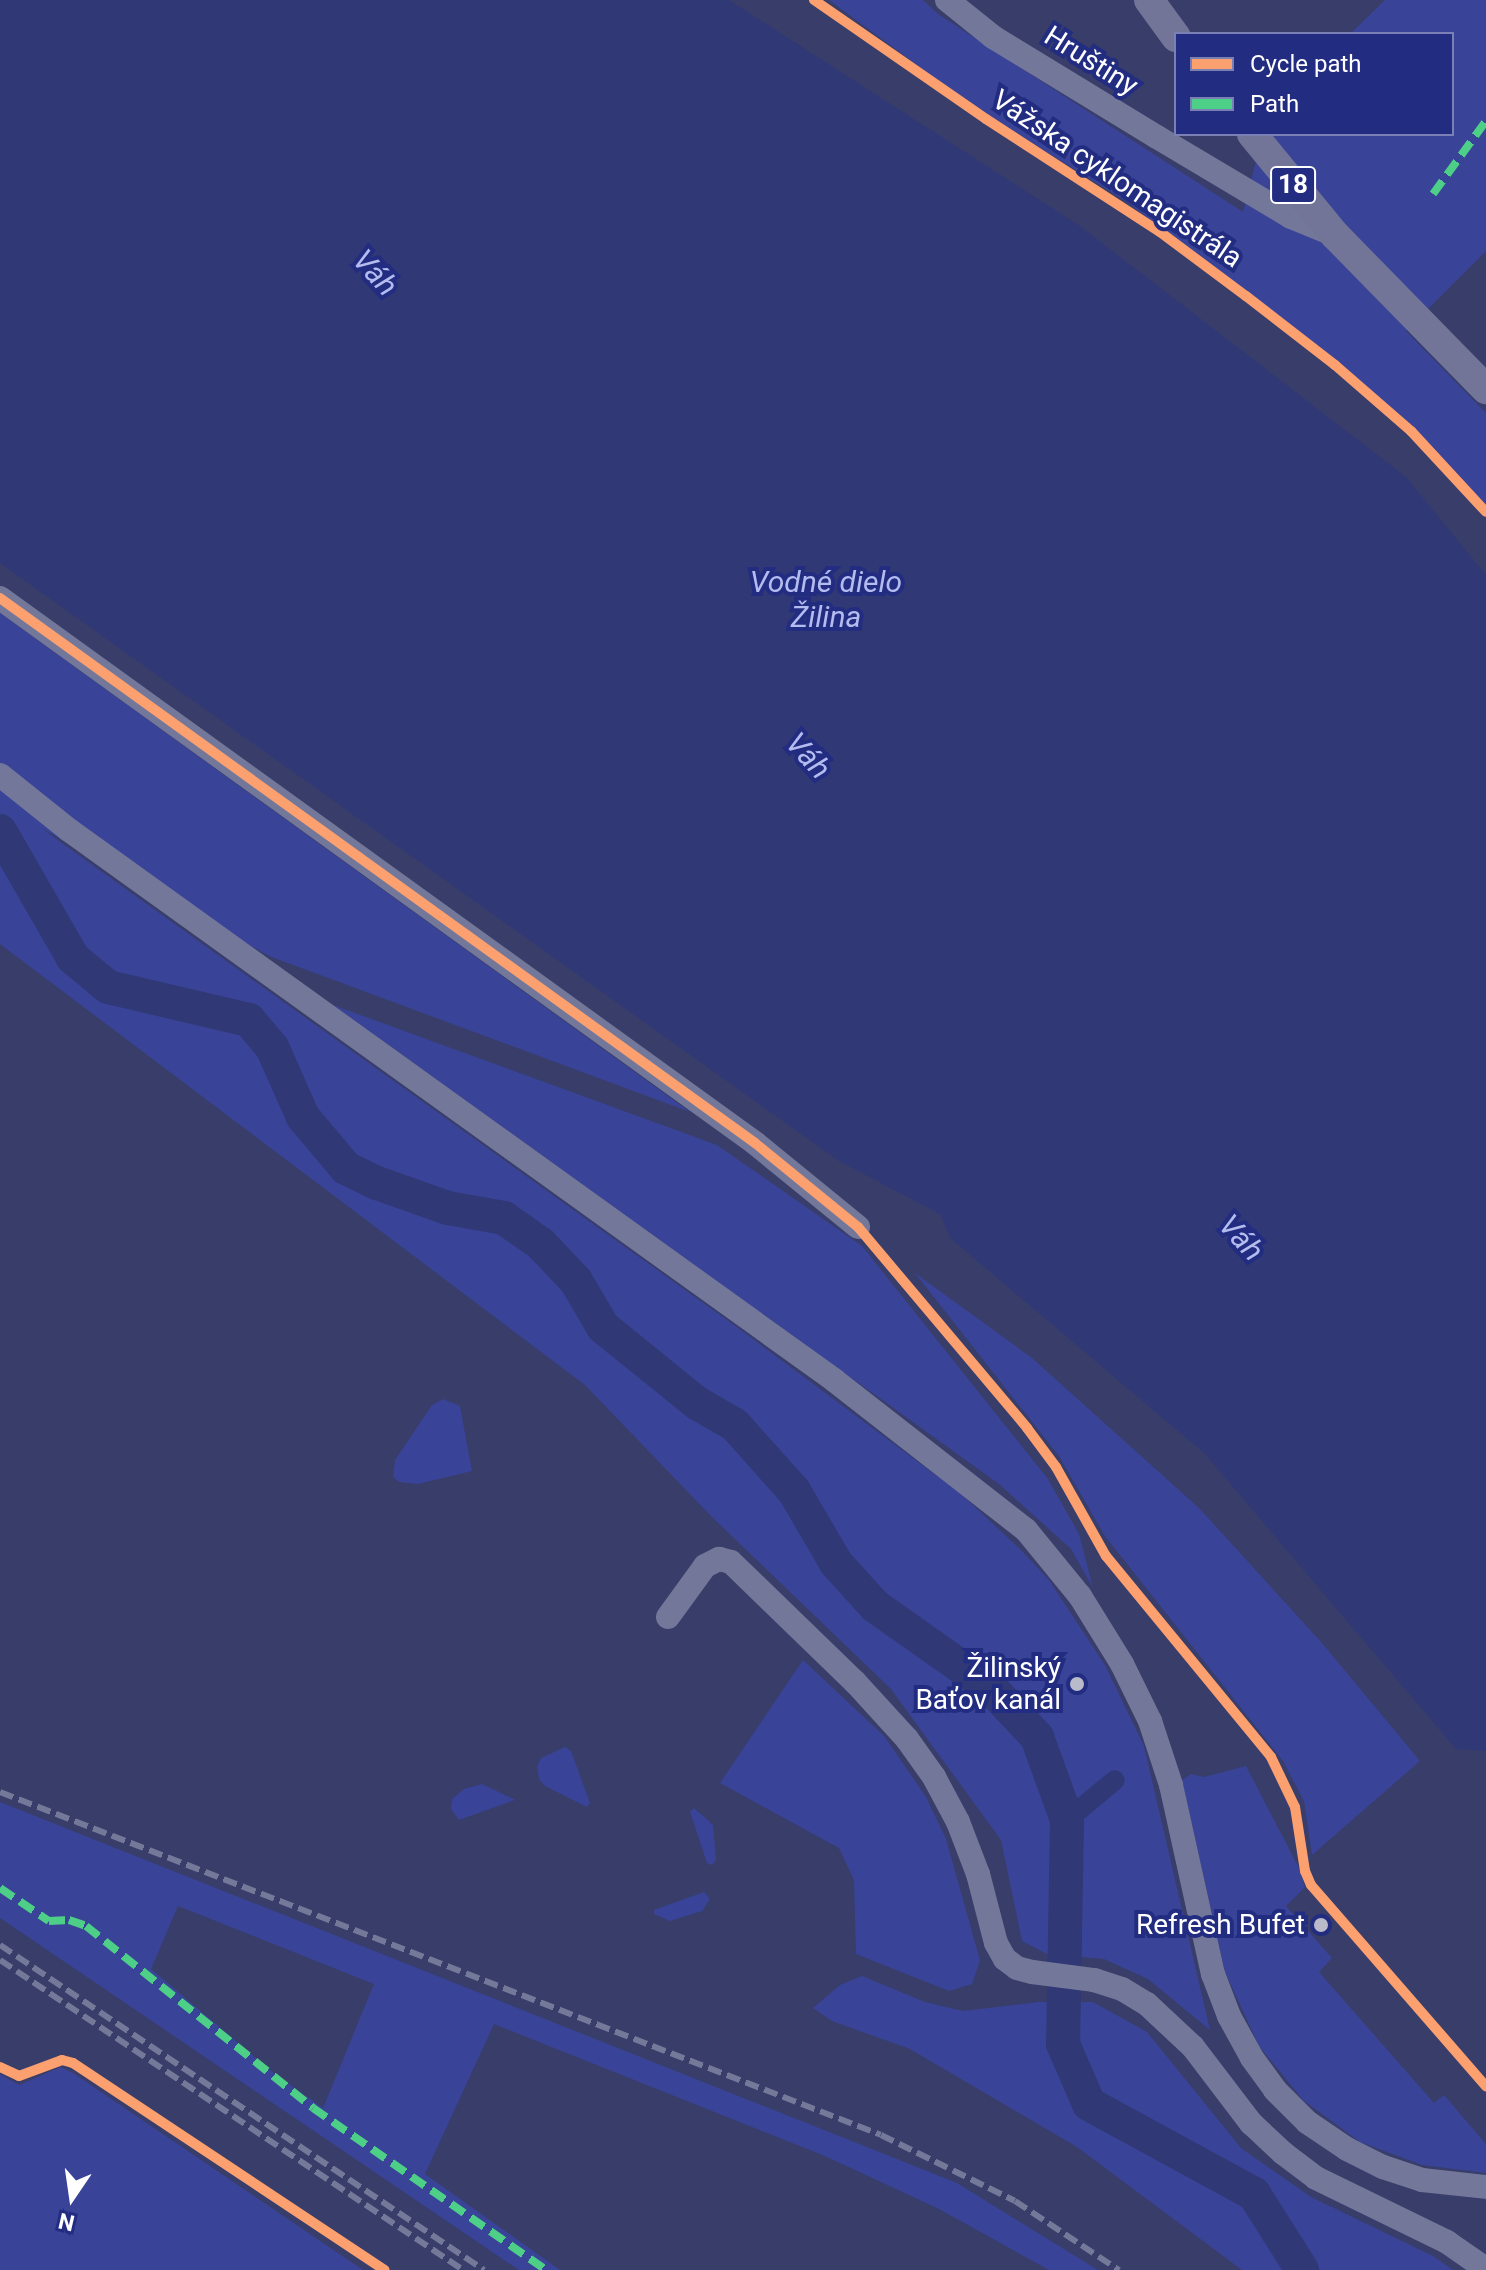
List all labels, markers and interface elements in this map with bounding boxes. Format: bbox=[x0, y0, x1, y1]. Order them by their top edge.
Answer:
street label: Hruštiny bbox=[1038, 19, 1144, 103]
legend bbox=[1174, 32, 1454, 136]
text: Cycle path bbox=[1250, 50, 1362, 78]
street label: Vážska cyklomagistrála bbox=[986, 83, 1248, 275]
text: Path bbox=[1250, 90, 1299, 118]
road number: 18 bbox=[1269, 163, 1317, 207]
water label: Váh bbox=[345, 242, 405, 304]
water label: Vodné dielo Žilina bbox=[750, 564, 902, 634]
water label: Váh bbox=[778, 725, 838, 787]
water label: Váh bbox=[1211, 1207, 1271, 1269]
place label: Žilinský Baťov kanál bbox=[915, 1651, 1061, 1717]
marker: Žilinský Baťov kanál bbox=[1068, 1675, 1086, 1693]
place label: Refresh Bufet bbox=[1136, 1908, 1305, 1942]
marker: Refresh Bufet bbox=[1312, 1916, 1330, 1934]
north arrow bbox=[32, 2158, 112, 2238]
text: N bbox=[56, 2208, 77, 2236]

